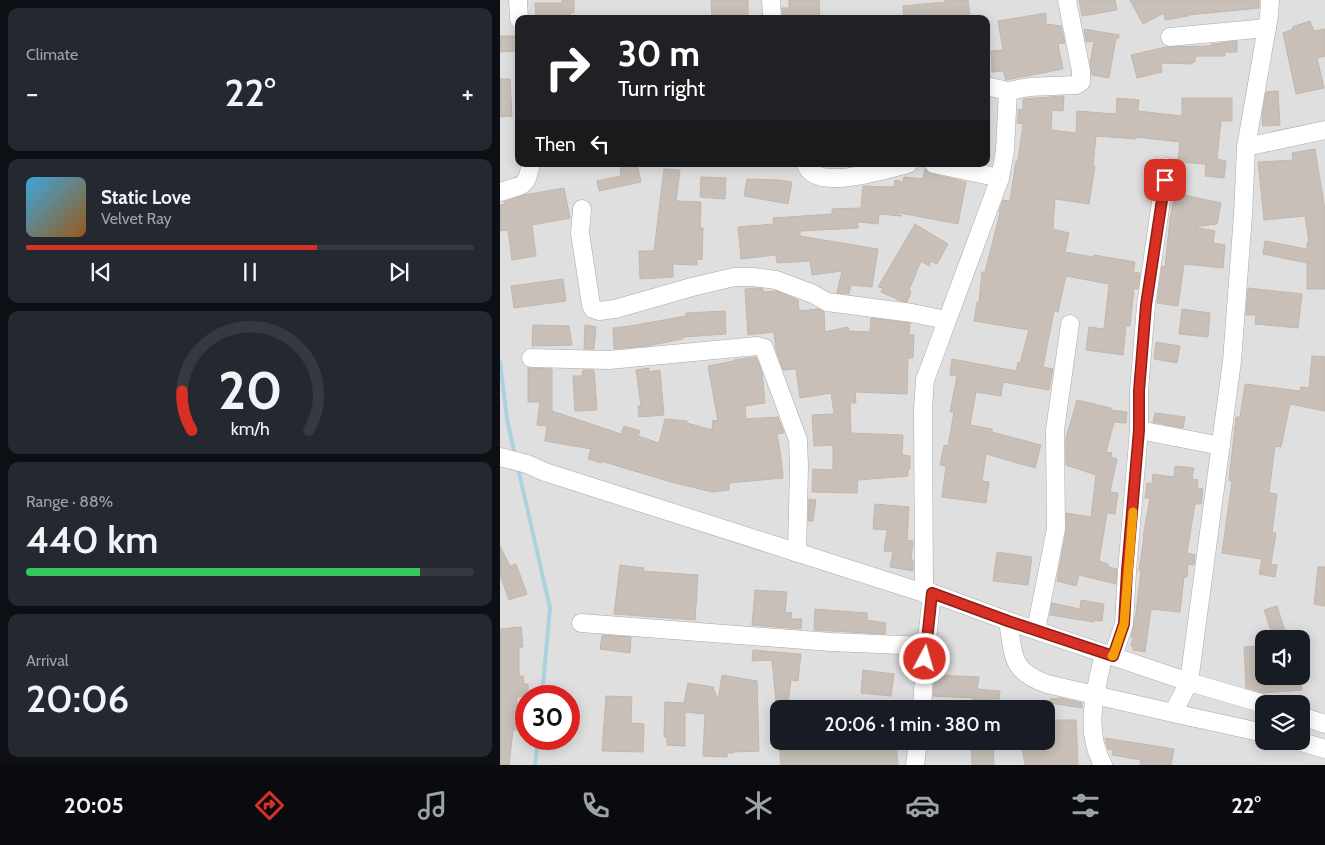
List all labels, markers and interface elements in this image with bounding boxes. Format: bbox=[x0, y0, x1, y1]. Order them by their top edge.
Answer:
text: 30 m bbox=[618, 32, 700, 75]
icon: right bbox=[535, 35, 600, 100]
text: Climate bbox=[26, 45, 78, 64]
text: 22° bbox=[224, 69, 276, 116]
text: Turn right bbox=[618, 75, 705, 102]
text: − bbox=[26, 76, 38, 110]
text: + bbox=[462, 76, 474, 110]
icon: left bbox=[586, 130, 614, 158]
text: Then bbox=[535, 133, 576, 156]
pin bbox=[1144, 159, 1186, 201]
icon: arrive bbox=[1151, 166, 1179, 194]
text: Static Love bbox=[101, 186, 191, 209]
text: Velvet Ray bbox=[101, 209, 172, 228]
icon: previous bbox=[87, 258, 115, 286]
icon: pause bbox=[236, 258, 264, 286]
icon: next bbox=[385, 258, 413, 286]
text: 20 bbox=[218, 359, 282, 422]
text: km/h bbox=[230, 418, 270, 439]
text: Range · 88% bbox=[26, 492, 113, 511]
text: 440 km bbox=[26, 516, 158, 563]
map controls bbox=[1255, 630, 1310, 750]
button: sound bbox=[1255, 630, 1310, 685]
position arrow bbox=[898, 632, 950, 684]
text: Arrival bbox=[26, 651, 69, 670]
text: 20:06 bbox=[26, 675, 129, 722]
speed limit sign: 30 bbox=[515, 685, 580, 750]
button: layers bbox=[1255, 695, 1310, 750]
text: 20:06 · 1 min · 380 m bbox=[825, 713, 1000, 736]
icon: directions bbox=[252, 788, 287, 823]
icon: music bbox=[415, 788, 450, 823]
icon: phone bbox=[578, 788, 613, 823]
icon: climate bbox=[741, 788, 776, 823]
icon: car bbox=[905, 788, 940, 823]
icon: filters bbox=[1068, 788, 1103, 823]
text: 20:05 bbox=[64, 792, 124, 819]
text: 22° bbox=[1231, 792, 1261, 819]

